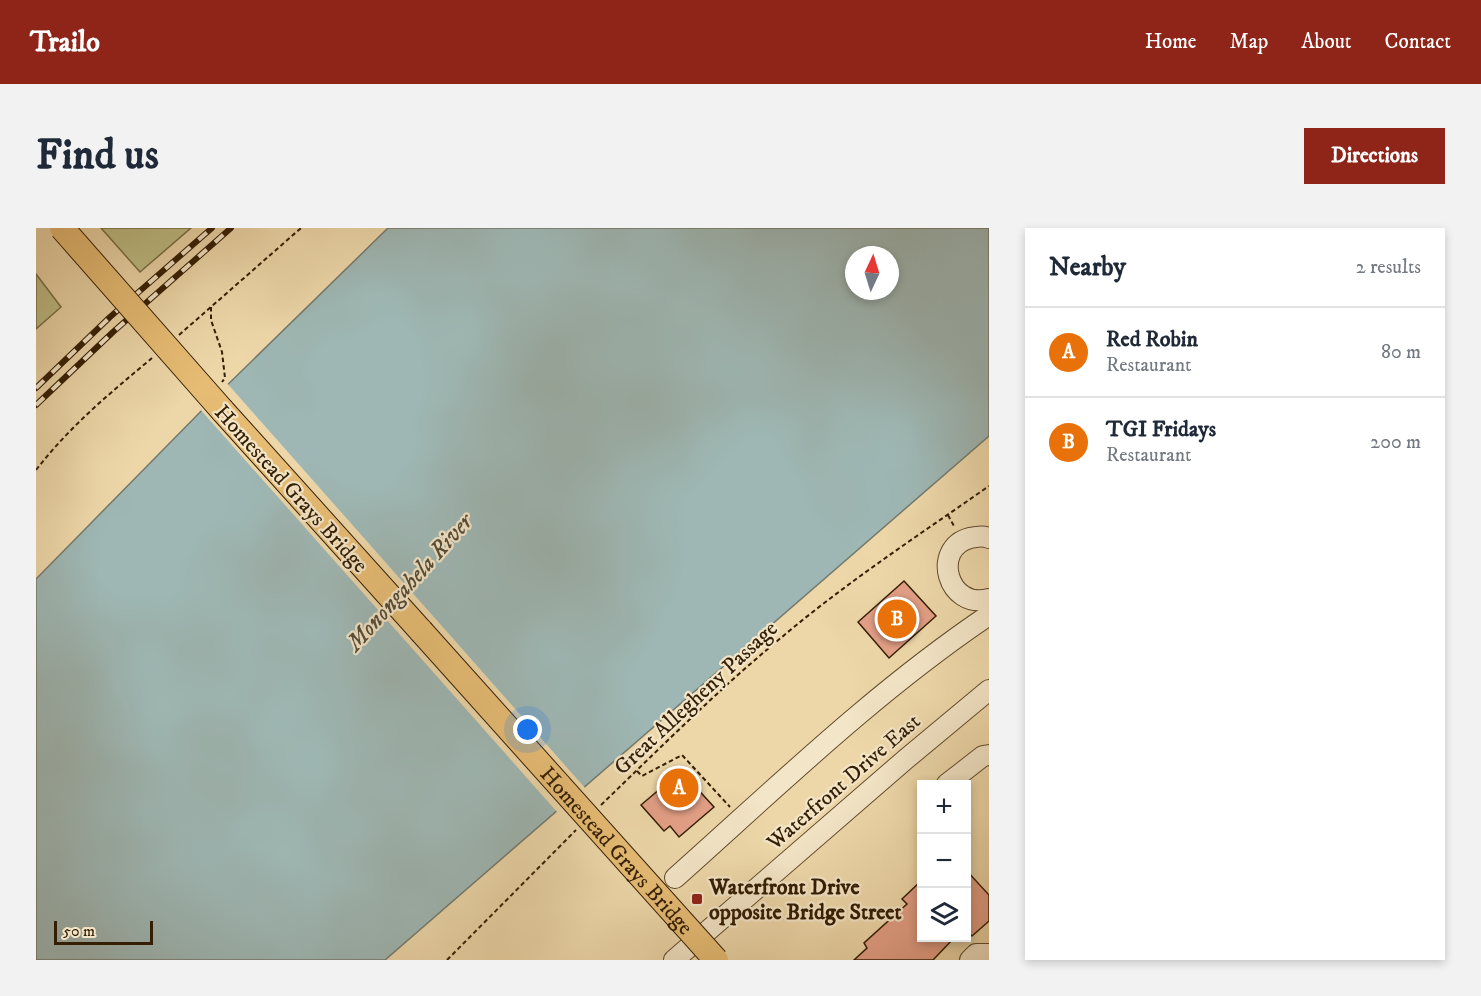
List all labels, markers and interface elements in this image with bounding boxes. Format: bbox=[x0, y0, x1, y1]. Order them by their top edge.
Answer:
text: Trailo bbox=[30, 25, 100, 60]
text: Home bbox=[1145, 29, 1197, 55]
text: Map bbox=[1230, 29, 1268, 55]
text: About bbox=[1301, 29, 1352, 55]
text: Contact bbox=[1385, 29, 1451, 55]
button: Directions bbox=[1304, 128, 1445, 184]
text: Find us bbox=[36, 130, 159, 182]
north arrow bbox=[845, 246, 899, 300]
text: Nearby bbox=[1049, 251, 1126, 284]
text: 2 results bbox=[1356, 255, 1421, 280]
text: Red Robin bbox=[1106, 326, 1198, 353]
text: A bbox=[1062, 340, 1075, 365]
text: 80 m bbox=[1381, 340, 1421, 365]
text: Restaurant bbox=[1106, 353, 1191, 378]
street label: Homestead Grays Bridge bbox=[208, 399, 373, 579]
text: TGI Fridays bbox=[1106, 416, 1216, 443]
text: B bbox=[1062, 430, 1075, 455]
text: 200 m bbox=[1370, 430, 1421, 455]
text: Restaurant bbox=[1106, 443, 1191, 468]
water label: Monongahela River bbox=[339, 506, 481, 659]
pin: B bbox=[878, 596, 916, 642]
street label: Great Allegheny Passage bbox=[609, 615, 783, 781]
street label: Waterfront Drive East bbox=[761, 708, 926, 857]
your location bbox=[513, 715, 542, 744]
street label: Homestead Grays Bridge bbox=[534, 761, 699, 941]
pin: A bbox=[660, 766, 698, 810]
map controls bbox=[917, 780, 971, 942]
button: + bbox=[917, 780, 971, 834]
button: − bbox=[917, 834, 971, 888]
place label: Waterfront Drive opposite Bridge Street bbox=[708, 874, 902, 926]
button: layers bbox=[917, 888, 971, 942]
marker: Waterfront Drive opposite Bridge Street bbox=[690, 892, 704, 906]
scale bar bbox=[54, 918, 153, 946]
text: 50 m bbox=[63, 921, 95, 941]

